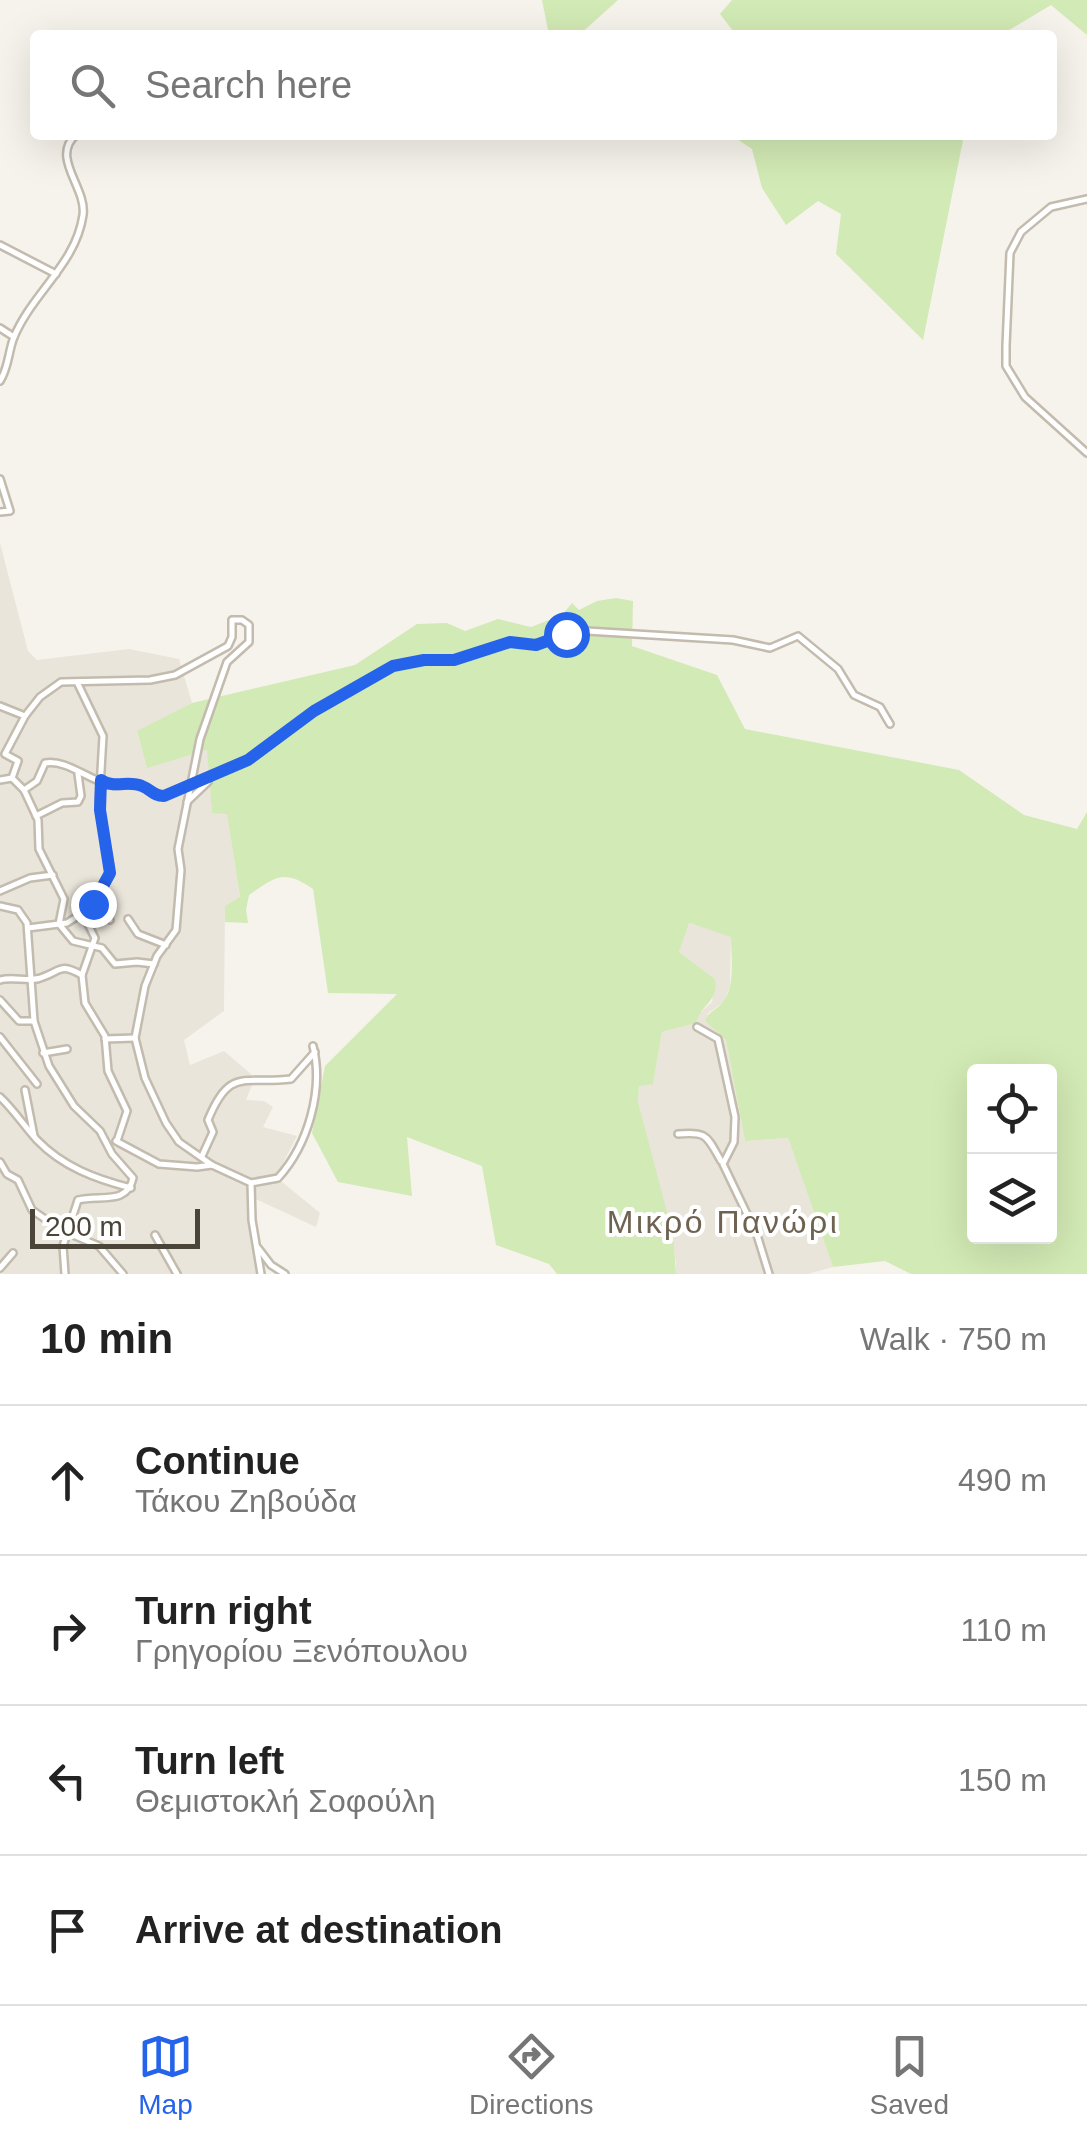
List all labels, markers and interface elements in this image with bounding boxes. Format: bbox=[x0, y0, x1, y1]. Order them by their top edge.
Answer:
search box bbox=[30, 30, 1057, 140]
icon: search bbox=[65, 58, 120, 113]
text: Search here bbox=[145, 64, 352, 106]
route start bbox=[544, 612, 590, 658]
route end bbox=[71, 882, 117, 928]
map controls bbox=[967, 1064, 1057, 1244]
button: locate bbox=[967, 1064, 1057, 1154]
button: layers bbox=[967, 1154, 1057, 1244]
scale bar bbox=[30, 1204, 200, 1248]
district label: Μικρό Πανώρι bbox=[607, 1204, 839, 1240]
text: 200 m bbox=[45, 1211, 123, 1242]
text: 10 min bbox=[40, 1315, 173, 1362]
text: Walk · 750 m bbox=[860, 1321, 1047, 1357]
text: Continue bbox=[135, 1440, 300, 1482]
icon: ahead bbox=[40, 1453, 95, 1508]
text: 490 m bbox=[958, 1462, 1047, 1498]
text: Τάκου Ζηβούδα bbox=[135, 1483, 357, 1519]
text: Turn right bbox=[135, 1590, 312, 1632]
icon: right bbox=[40, 1603, 95, 1658]
text: 110 m bbox=[960, 1612, 1047, 1648]
text: Γρηγορίου Ξενόπουλου bbox=[135, 1633, 468, 1669]
text: Turn left bbox=[135, 1740, 284, 1782]
icon: left bbox=[40, 1753, 95, 1808]
text: 150 m bbox=[958, 1762, 1047, 1798]
text: Θεμιστοκλή Σοφούλη bbox=[135, 1783, 436, 1819]
icon: arrive bbox=[40, 1903, 95, 1958]
text: Arrive at destination bbox=[135, 1909, 502, 1951]
tab: Map bbox=[138, 2029, 193, 2121]
tab: Directions bbox=[469, 2029, 594, 2121]
tab: Saved bbox=[870, 2029, 949, 2121]

